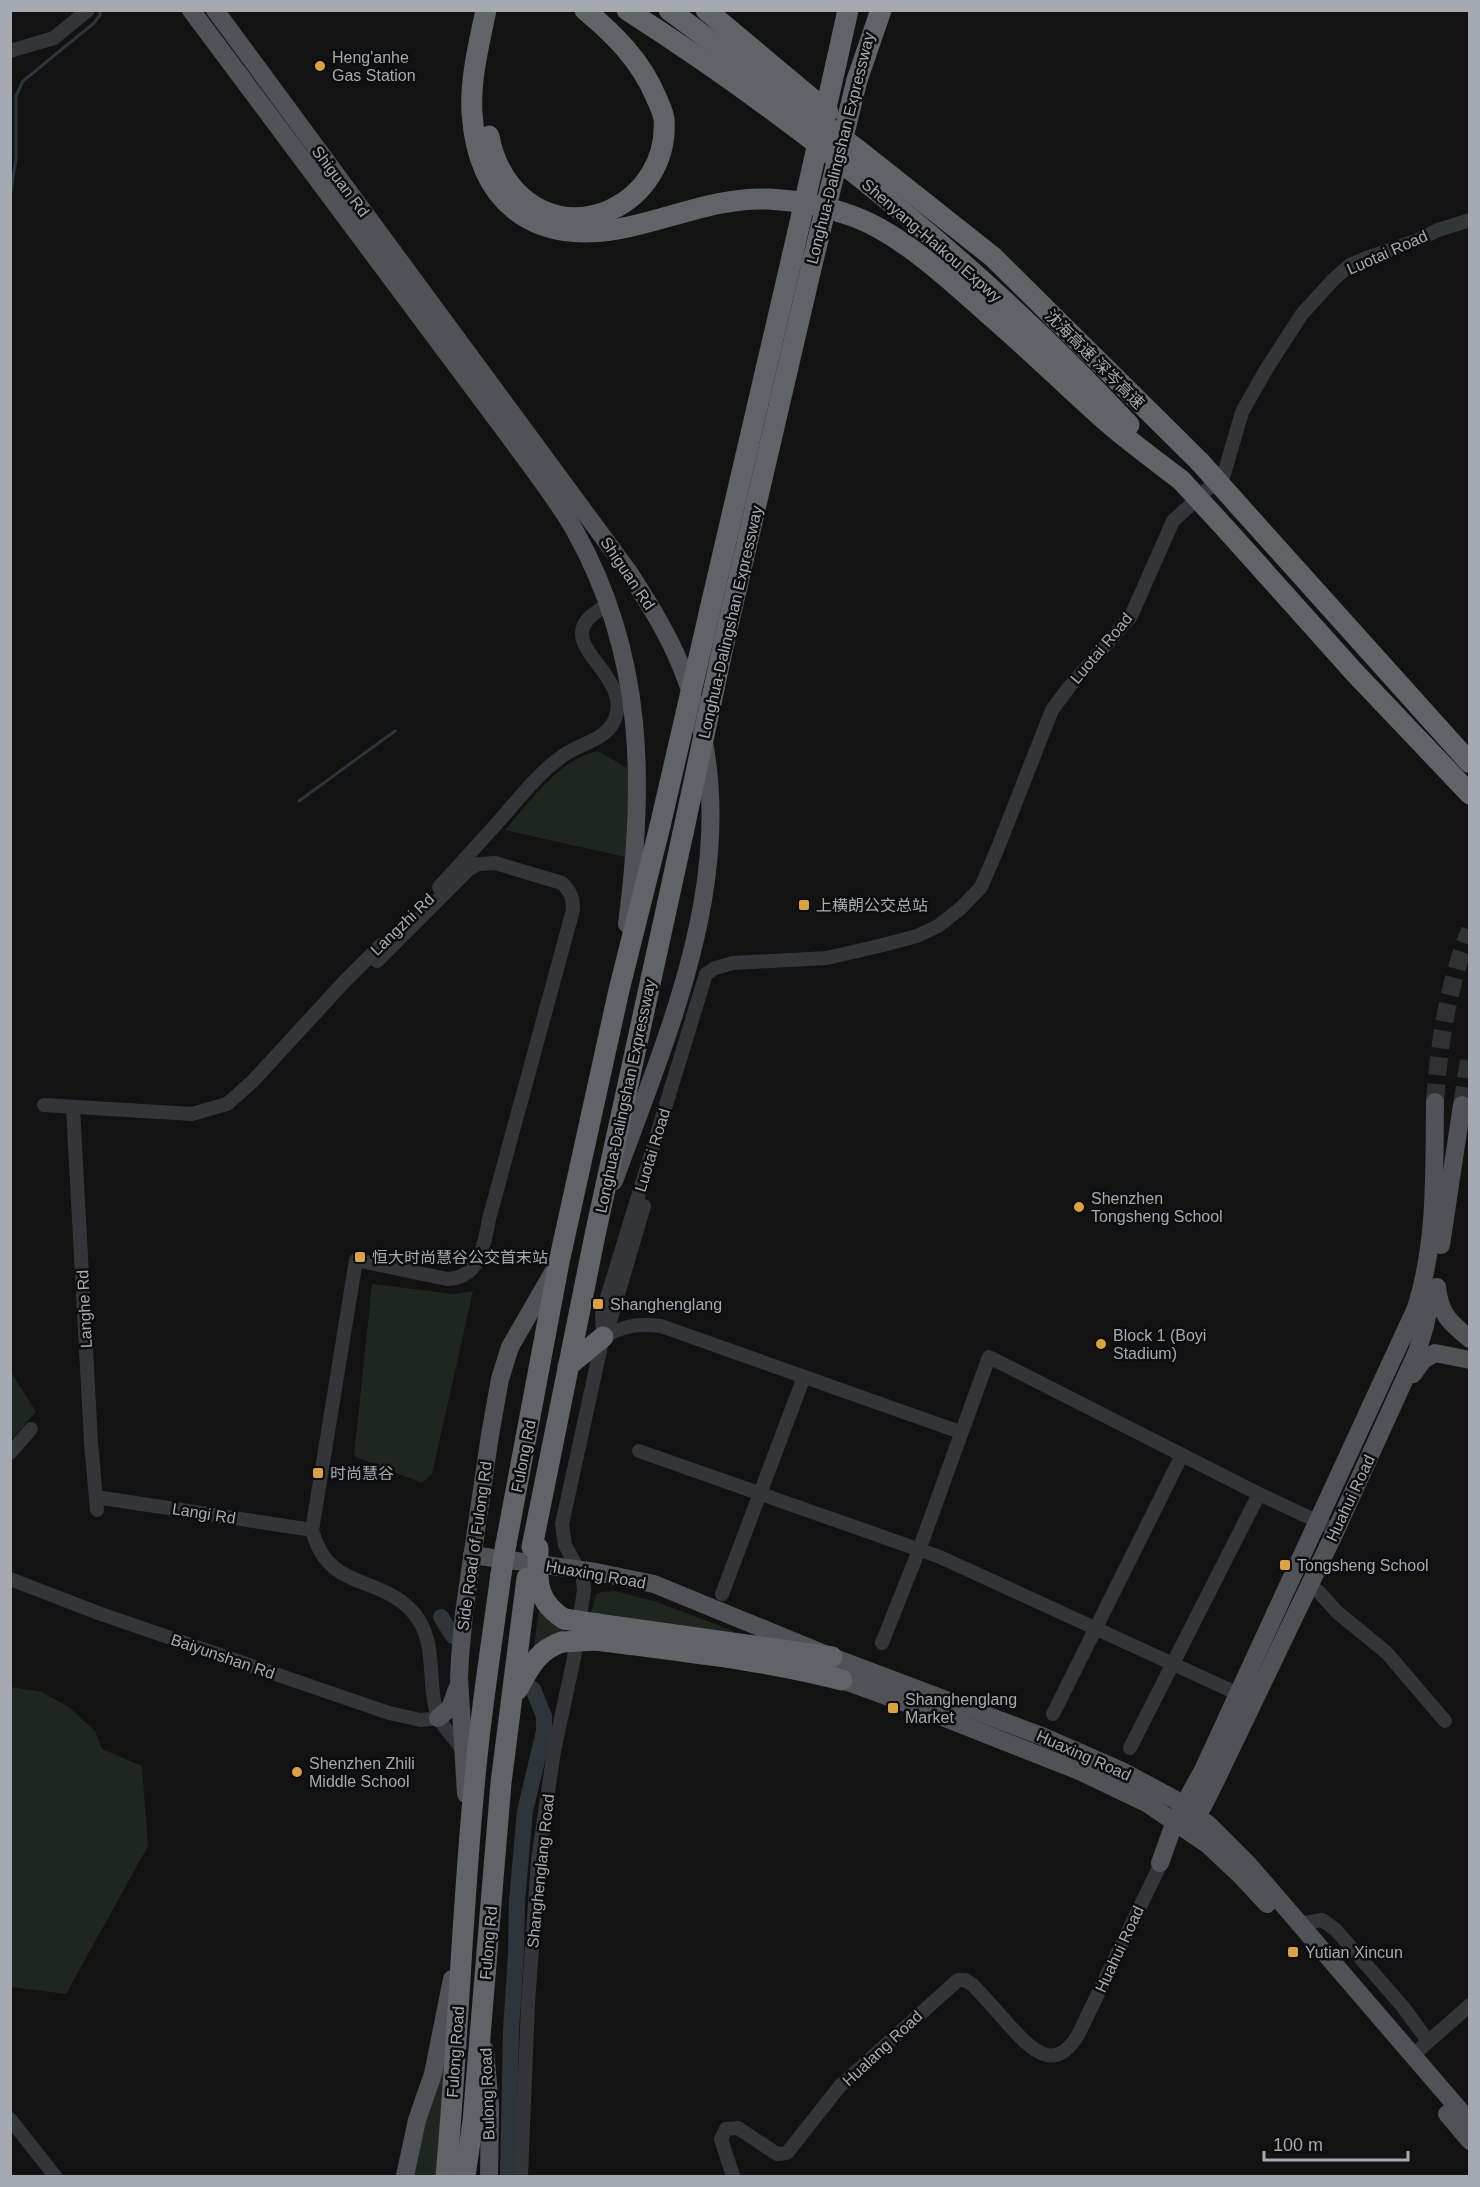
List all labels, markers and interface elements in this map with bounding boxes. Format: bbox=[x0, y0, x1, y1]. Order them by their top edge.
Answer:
street label: Longhua-Dalingshan Expressway bbox=[803, 30, 878, 266]
place label: Heng'anhe Gas Station bbox=[332, 49, 416, 84]
marker: Heng'anhe Gas Station bbox=[313, 59, 327, 73]
street label: Shiguan Rd bbox=[309, 143, 373, 220]
street label: Shenyang-Haikou Expwy bbox=[859, 175, 1005, 305]
street label: Luotai Road bbox=[1344, 227, 1430, 278]
street label: 沈海高速 深岑高速 bbox=[1042, 307, 1147, 412]
street label: Longhua-Dalingshan Expressway bbox=[695, 504, 766, 740]
street label: Shiguan Rd bbox=[597, 534, 658, 613]
street label: Luotai Road bbox=[1067, 610, 1136, 687]
street label: Langzhi Rd bbox=[367, 890, 437, 959]
place label: 上横朗公交总站 bbox=[816, 897, 928, 914]
marker: 上横朗公交总站 bbox=[797, 898, 811, 912]
street label: Longhua-Dalingshan Expressway bbox=[592, 978, 659, 1214]
street label: Luotai Road bbox=[632, 1106, 673, 1194]
place label: Shenzhen Tongsheng School bbox=[1091, 1190, 1223, 1225]
marker: Shenzhen Tongsheng School bbox=[1072, 1200, 1086, 1214]
place label: 恒大时尚慧谷公交首末站 bbox=[372, 1249, 548, 1266]
marker: 恒大时尚慧谷公交首末站 bbox=[353, 1250, 367, 1264]
street label: Langhe Rd bbox=[74, 1269, 95, 1349]
place label: Shanghenglang bbox=[610, 1296, 722, 1313]
marker: Shanghenglang bbox=[591, 1297, 605, 1311]
place label: Block 1 (Boyi Stadium) bbox=[1113, 1327, 1206, 1362]
marker: Block 1 (Boyi Stadium) bbox=[1094, 1337, 1108, 1351]
street label: Fulong Rd bbox=[508, 1418, 539, 1494]
street label: Huahui Road bbox=[1323, 1452, 1378, 1544]
street label: Side Road of Fulong Rd bbox=[454, 1460, 495, 1632]
place label: 时尚慧谷 bbox=[330, 1465, 394, 1482]
marker: 时尚慧谷 bbox=[311, 1466, 325, 1480]
street label: Langi Rd bbox=[171, 1500, 237, 1527]
street label: Huaxing Road bbox=[545, 1557, 647, 1592]
place label: Tongsheng School bbox=[1297, 1557, 1429, 1574]
marker: Tongsheng School bbox=[1278, 1558, 1292, 1572]
street label: Baiyunshan Rd bbox=[169, 1631, 277, 1682]
place label: Shanghenglang Market bbox=[905, 1691, 1017, 1726]
marker: Shanghenglang Market bbox=[886, 1701, 900, 1715]
street label: Huaxing Road bbox=[1034, 1727, 1134, 1784]
place label: Shenzhen Zhili Middle School bbox=[309, 1755, 415, 1790]
marker: Shenzhen Zhili Middle School bbox=[290, 1765, 304, 1779]
street label: Shanghenglang Road bbox=[524, 1793, 557, 1949]
street label: Huahui Road bbox=[1092, 1903, 1147, 1995]
street label: Fulong Rd bbox=[477, 1906, 500, 1981]
place label: Yutian Xincun bbox=[1305, 1944, 1403, 1961]
marker: Yutian Xincun bbox=[1286, 1945, 1300, 1959]
street label: Fulong Road bbox=[444, 2006, 467, 2098]
street label: Hualang Road bbox=[839, 2007, 926, 2089]
street label: Bulong Road bbox=[477, 2047, 498, 2141]
scale bar bbox=[1264, 2124, 1408, 2162]
text: 100 m bbox=[1273, 2135, 1323, 2155]

